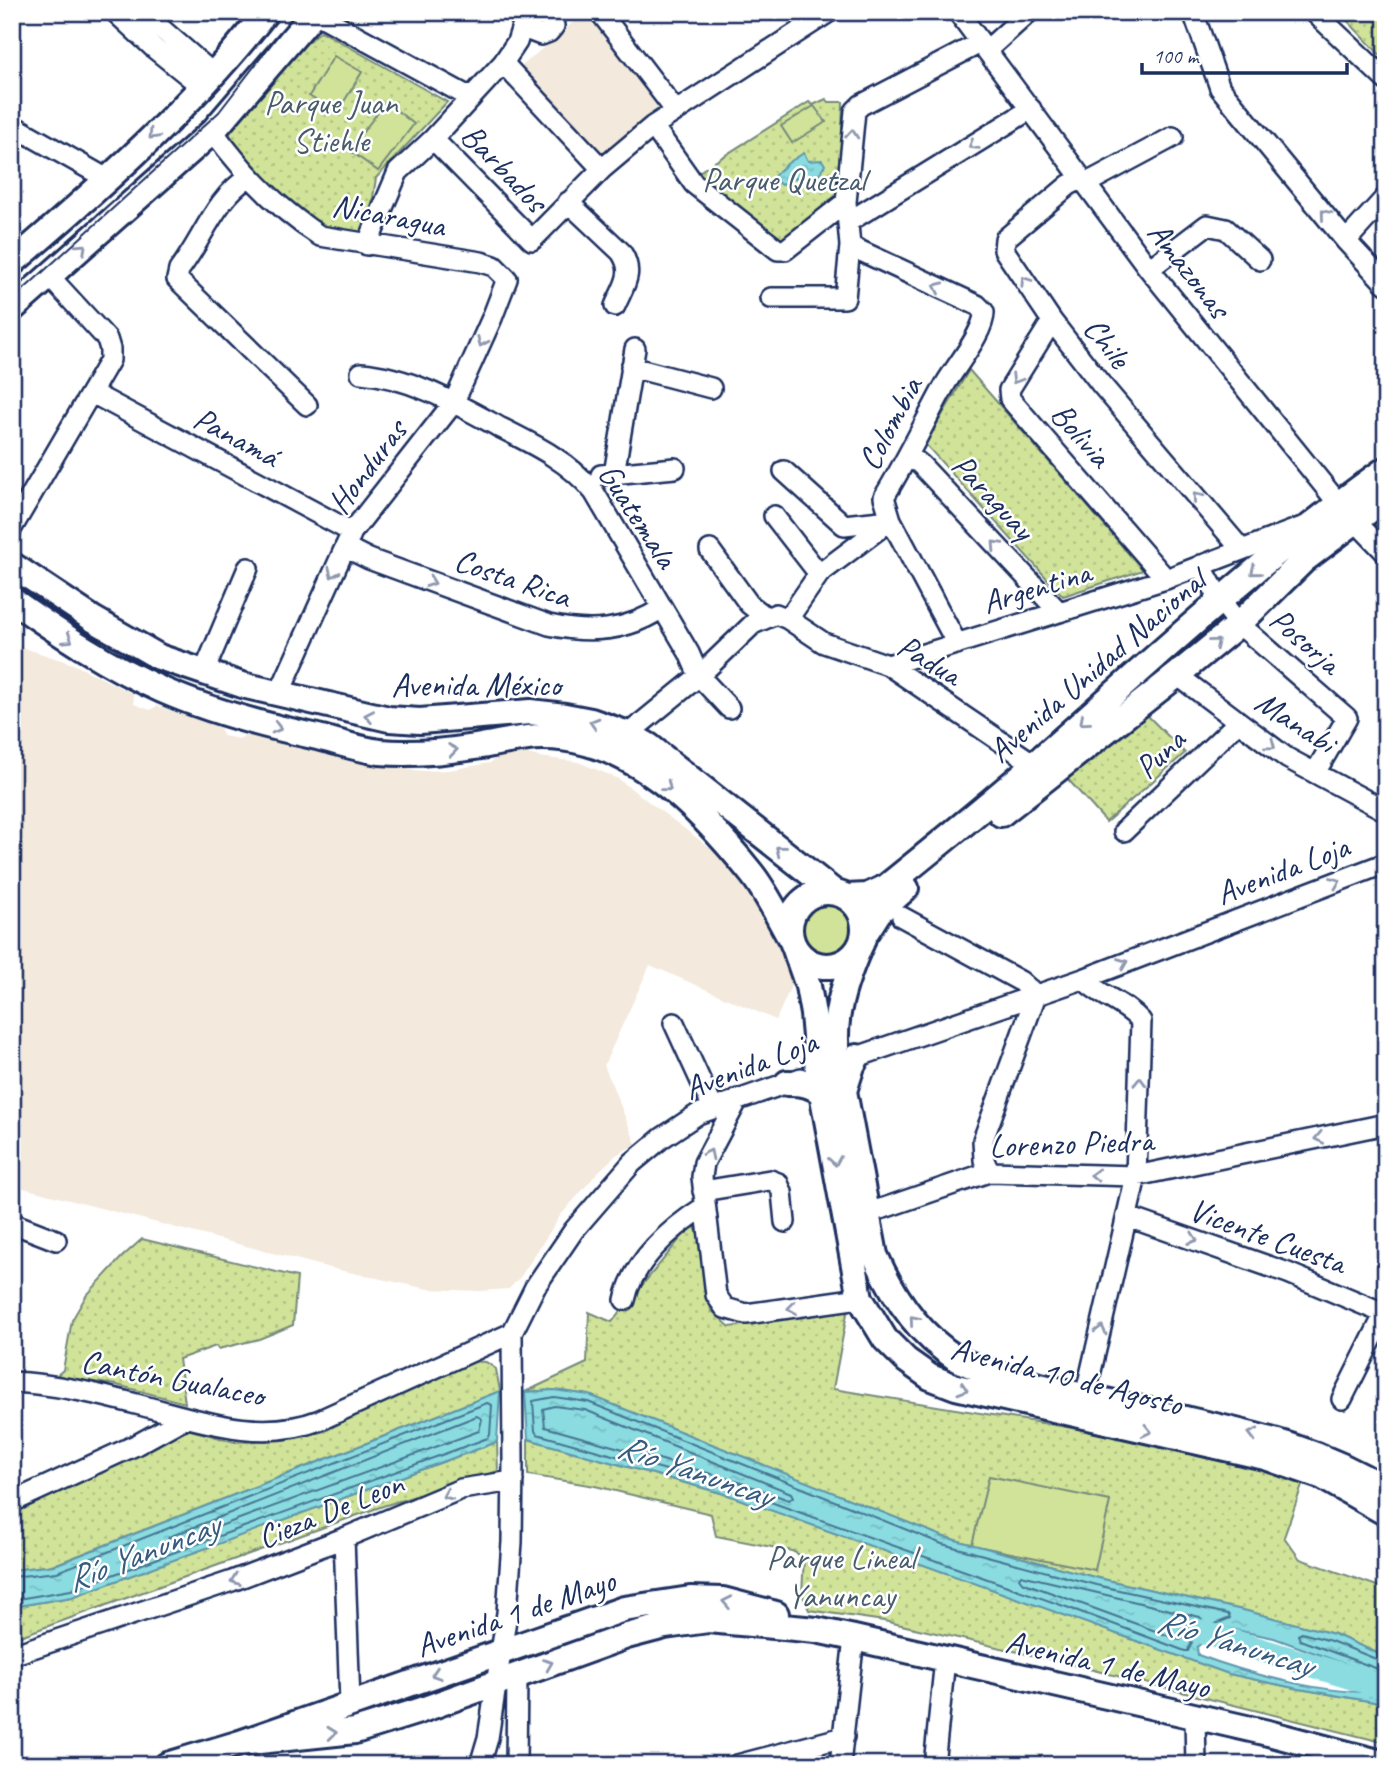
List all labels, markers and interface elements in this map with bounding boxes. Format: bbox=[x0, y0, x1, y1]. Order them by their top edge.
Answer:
scale bar bbox=[1142, 32, 1347, 76]
text: 100 m bbox=[1153, 43, 1200, 69]
park label: Parque Juan Stiehle bbox=[264, 82, 399, 162]
street label: Barbados bbox=[452, 115, 558, 223]
one-way arrow bbox=[149, 126, 162, 139]
one-way arrow bbox=[844, 128, 859, 139]
one-way arrow bbox=[968, 137, 981, 150]
park label: Parque Quetzal bbox=[702, 159, 871, 201]
street label: Nicaragua bbox=[329, 183, 451, 247]
one-way arrow bbox=[1320, 210, 1333, 222]
street label: Amazonas bbox=[1138, 213, 1242, 328]
one-way arrow bbox=[74, 244, 87, 257]
one-way arrow bbox=[1021, 276, 1033, 289]
one-way arrow bbox=[933, 281, 945, 295]
street label: Chile bbox=[1074, 309, 1142, 378]
one-way arrow bbox=[476, 335, 490, 347]
street label: Colombia bbox=[848, 367, 933, 477]
one-way arrow bbox=[1011, 371, 1024, 384]
street label: Bolivia bbox=[1042, 394, 1122, 478]
street label: Panamá bbox=[186, 397, 290, 478]
street label: Honduras bbox=[318, 409, 417, 522]
street label: Paraguay bbox=[943, 445, 1046, 551]
street label: Guatemala bbox=[589, 455, 688, 577]
one-way arrow bbox=[1193, 493, 1205, 506]
street label: Costa Rica bbox=[449, 539, 579, 618]
one-way arrow bbox=[992, 540, 1004, 553]
street label: Argentina bbox=[977, 550, 1098, 623]
street label: Avenida Unidad Nacional bbox=[979, 556, 1218, 772]
one-way arrow bbox=[1250, 563, 1263, 575]
one-way arrow bbox=[327, 566, 341, 578]
one-way arrow bbox=[424, 574, 436, 588]
street label: Posorja bbox=[1261, 598, 1352, 685]
street label: Padua bbox=[890, 625, 971, 696]
one-way arrow bbox=[61, 630, 74, 643]
one-way arrow bbox=[1208, 639, 1220, 652]
street label: Avenida México bbox=[391, 664, 564, 706]
street label: Manabi bbox=[1248, 681, 1346, 765]
one-way arrow bbox=[363, 709, 375, 724]
one-way arrow bbox=[1079, 713, 1092, 725]
one-way arrow bbox=[588, 716, 600, 731]
street label: Puna bbox=[1125, 718, 1195, 788]
one-way arrow bbox=[270, 720, 282, 734]
one-way arrow bbox=[1263, 737, 1275, 750]
one-way arrow bbox=[447, 743, 459, 758]
one-way arrow bbox=[659, 779, 672, 791]
street label: Avenida Loja bbox=[1210, 825, 1356, 914]
one-way arrow bbox=[775, 846, 787, 859]
one-way arrow bbox=[1329, 876, 1341, 890]
one-way arrow bbox=[1116, 957, 1128, 971]
street label: Avenida Loja bbox=[678, 1020, 824, 1109]
one-way arrow bbox=[1132, 1076, 1147, 1087]
street label: Lorenzo Piedra bbox=[988, 1119, 1156, 1167]
one-way arrow bbox=[1313, 1130, 1325, 1145]
one-way arrow bbox=[700, 1149, 714, 1161]
one-way arrow bbox=[827, 1155, 842, 1167]
one-way arrow bbox=[1090, 1167, 1100, 1183]
street label: Vicente Cuesta bbox=[1184, 1188, 1354, 1284]
one-way arrow bbox=[1186, 1231, 1198, 1245]
one-way arrow bbox=[786, 1300, 798, 1315]
one-way arrow bbox=[910, 1315, 922, 1328]
one-way arrow bbox=[1093, 1324, 1107, 1336]
street label: Avenida 10 de Agosto bbox=[947, 1327, 1188, 1425]
street label: Cantón Gualaceo bbox=[78, 1340, 271, 1417]
one-way arrow bbox=[956, 1380, 968, 1395]
one-way arrow bbox=[1141, 1422, 1153, 1437]
water label: Río Yanuncay bbox=[612, 1423, 783, 1520]
one-way arrow bbox=[1247, 1428, 1259, 1443]
street label: Cieza De Leon bbox=[251, 1461, 410, 1558]
one-way arrow bbox=[441, 1487, 454, 1501]
water label: Río Yanuncay bbox=[60, 1501, 230, 1602]
park label: Parque Lineal Yanuncay bbox=[767, 1537, 921, 1617]
street label: Avenida 1 de Mayo bbox=[410, 1559, 622, 1667]
one-way arrow bbox=[230, 1572, 242, 1586]
one-way arrow bbox=[721, 1596, 733, 1611]
water label: Río Yanuncay bbox=[1152, 1598, 1323, 1689]
street label: Avenida 1 de Mayo bbox=[1002, 1620, 1215, 1708]
one-way arrow bbox=[542, 1658, 554, 1672]
one-way arrow bbox=[430, 1666, 442, 1681]
one-way arrow bbox=[327, 1726, 338, 1741]

